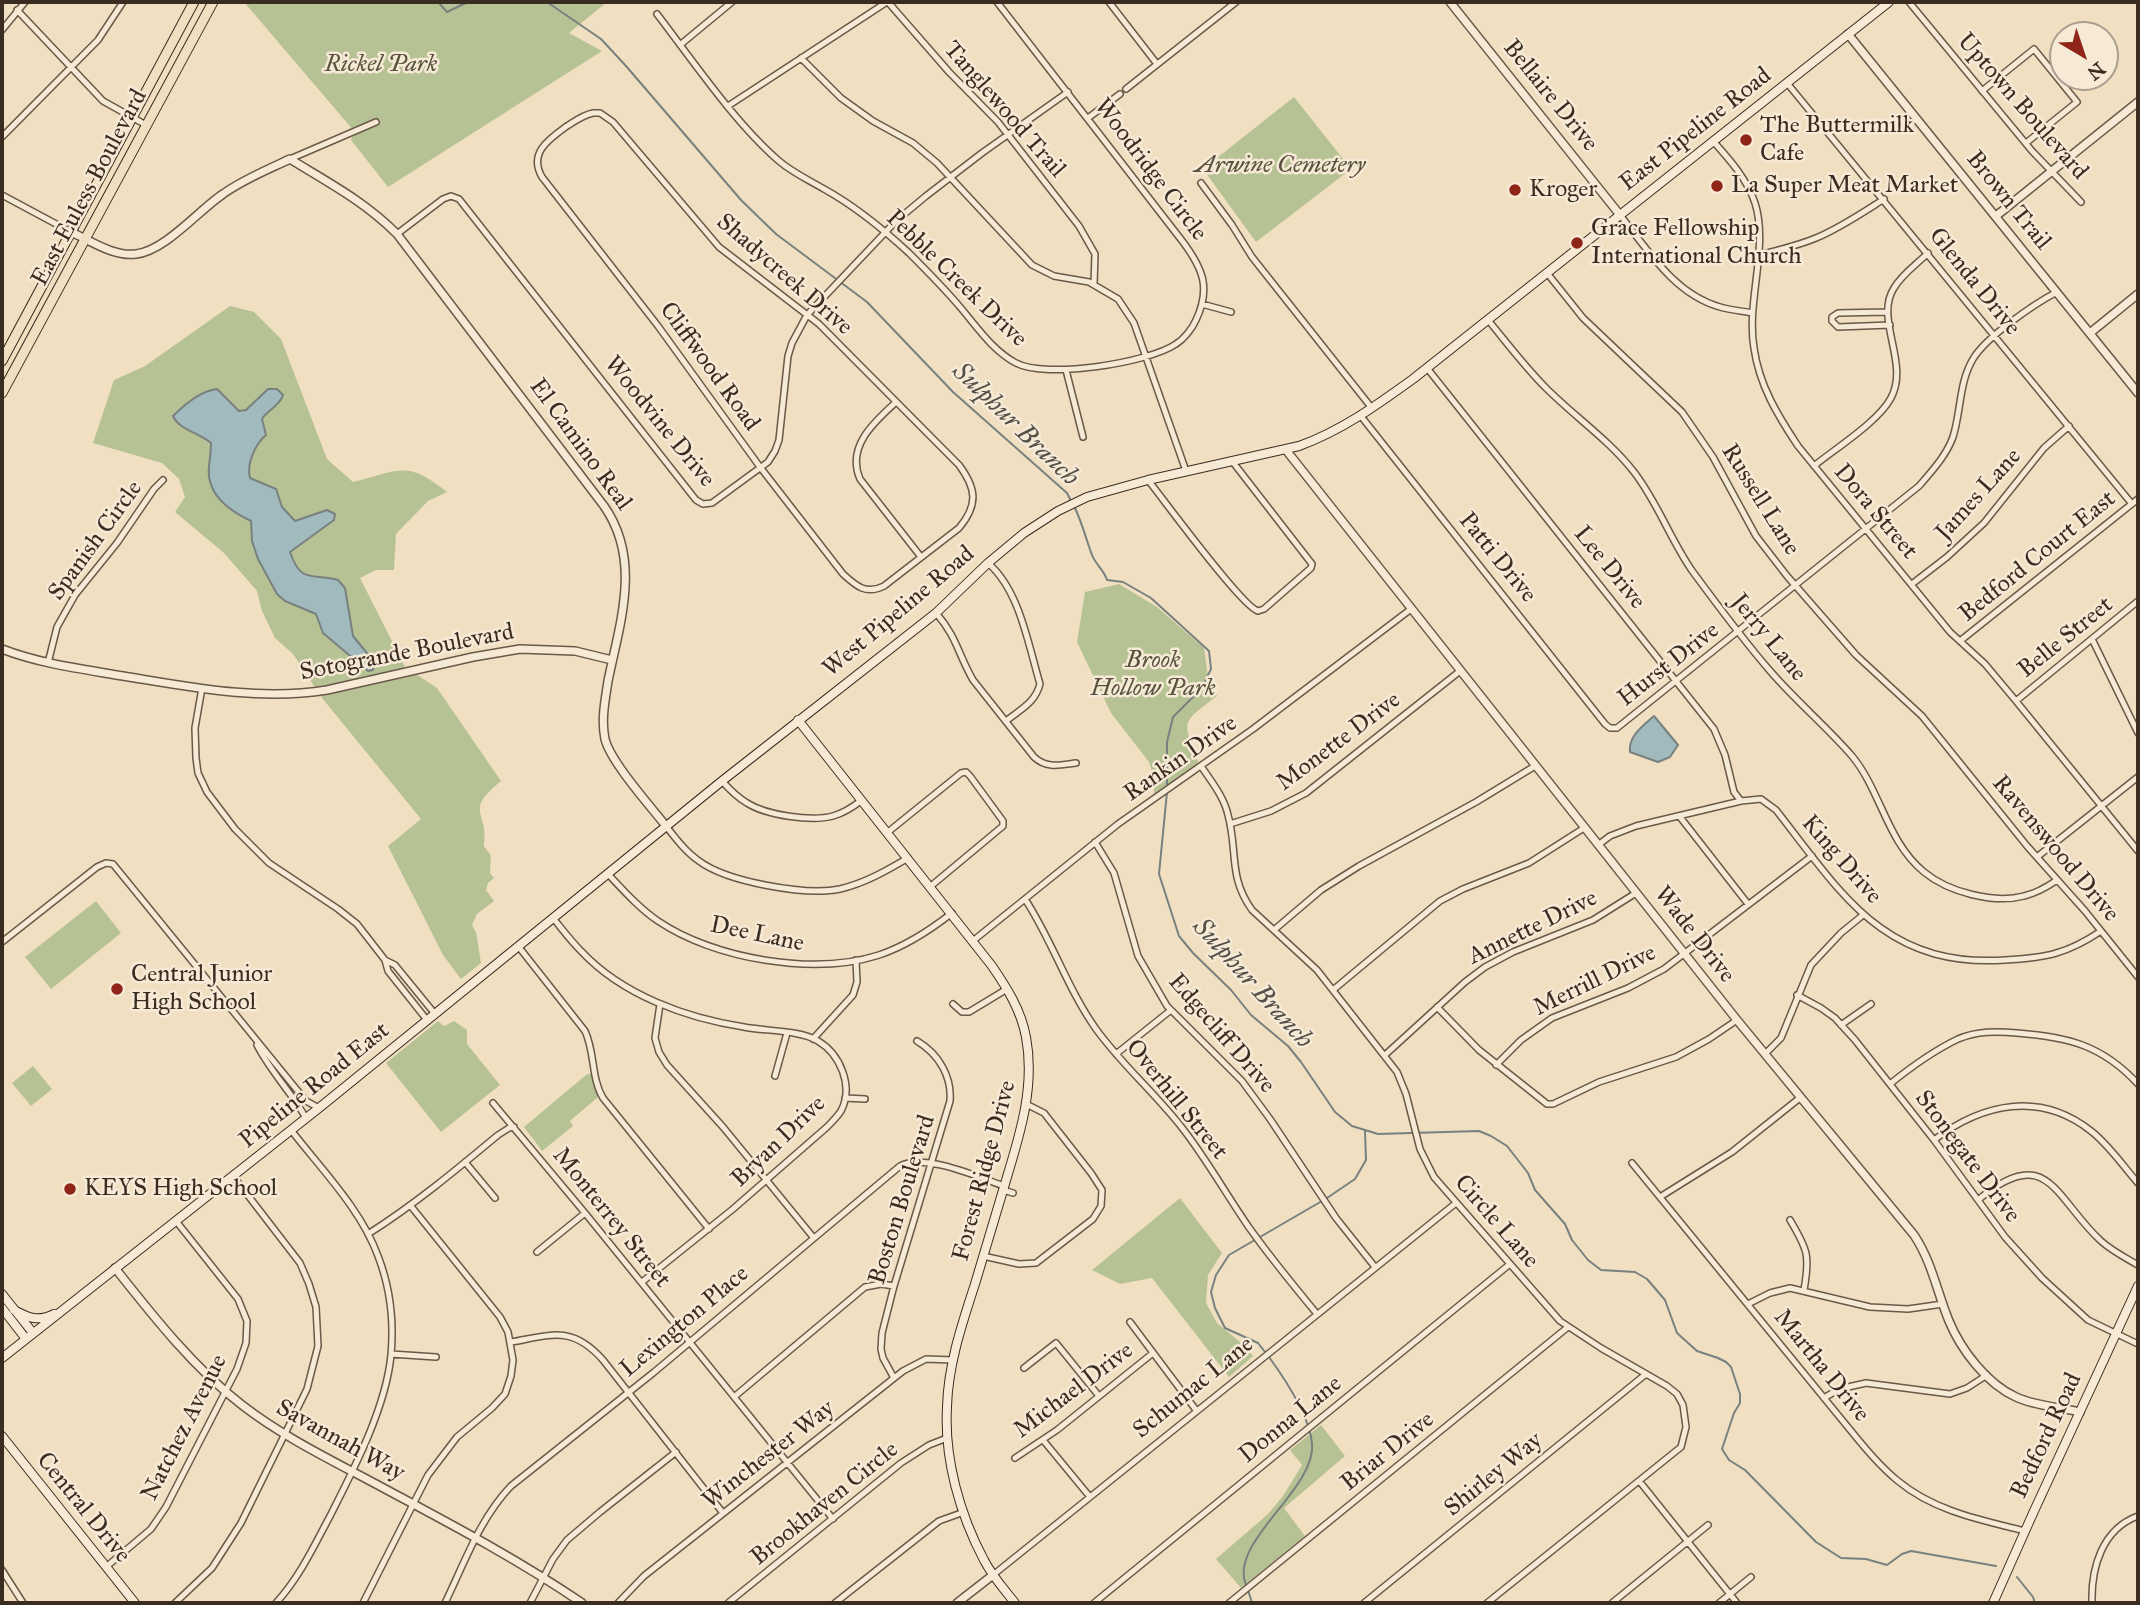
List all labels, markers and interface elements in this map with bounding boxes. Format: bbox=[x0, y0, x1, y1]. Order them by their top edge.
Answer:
north arrow bbox=[2049, 21, 2119, 91]
street label: Uptown Boulevard bbox=[1950, 28, 2094, 186]
street label: Bellaire Drive bbox=[1496, 34, 1604, 158]
street label: Tanglewood Trail bbox=[937, 36, 1071, 184]
park label: Rickel Park bbox=[324, 51, 438, 79]
text: N bbox=[2083, 57, 2110, 85]
street label: East Pipeline Road bbox=[1614, 62, 1778, 198]
street label: East Euless Boulevard bbox=[26, 85, 154, 291]
street label: Woodridge Circle bbox=[1087, 93, 1213, 247]
place label: The Buttermilk Cafe bbox=[1760, 112, 1914, 168]
marker: The Buttermilk Cafe bbox=[1738, 132, 1754, 148]
street label: Brown Trail bbox=[1959, 146, 2057, 256]
park label: Arwine Cemetery bbox=[1195, 152, 1365, 180]
place label: La Super Meat Market bbox=[1731, 172, 1958, 200]
place label: Kroger bbox=[1529, 176, 1597, 204]
marker: La Super Meat Market bbox=[1709, 178, 1725, 194]
marker: Kroger bbox=[1507, 182, 1523, 198]
street label: Pebble Creek Drive bbox=[880, 204, 1032, 354]
street label: Shadycreek Drive bbox=[710, 208, 858, 342]
place label: Grace Fellowship International Church bbox=[1591, 215, 1802, 271]
street label: Glenda Drive bbox=[1922, 223, 2026, 341]
marker: Grace Fellowship International Church bbox=[1569, 235, 1585, 251]
street label: Cliffwood Road bbox=[653, 297, 765, 437]
street label: Woodvine Drive bbox=[597, 351, 721, 493]
water label: Sulphur Branch bbox=[945, 357, 1085, 493]
street label: El Camino Real bbox=[523, 373, 637, 517]
street label: Russell Lane bbox=[1714, 439, 1806, 561]
street label: James Lane bbox=[1930, 443, 2028, 547]
street label: Dora Street bbox=[1827, 459, 1923, 565]
street label: Spanish Circle bbox=[43, 475, 149, 607]
street label: Bedford Court East bbox=[1954, 485, 2122, 629]
street label: Patti Drive bbox=[1452, 507, 1542, 609]
street label: Lee Drive bbox=[1567, 521, 1651, 615]
street label: West Pipeline Road bbox=[817, 540, 981, 684]
street label: Jerry Lane bbox=[1724, 588, 1812, 688]
street label: Belle Street bbox=[2013, 591, 2119, 685]
street label: Hurst Drive bbox=[1613, 617, 1725, 713]
street label: Sotogrande Boulevard bbox=[298, 618, 516, 688]
park label: Brook Hollow Park bbox=[1090, 647, 1216, 703]
street label: Monette Drive bbox=[1271, 686, 1407, 798]
street label: Rankin Drive bbox=[1119, 710, 1243, 808]
street label: Ravenswood Drive bbox=[1985, 770, 2125, 928]
street label: King Drive bbox=[1795, 810, 1887, 910]
street label: Wade Drive bbox=[1647, 881, 1741, 989]
street label: Annette Drive bbox=[1464, 884, 1602, 972]
street label: Dee Lane bbox=[708, 911, 806, 959]
water label: Sulphur Branch bbox=[1185, 912, 1319, 1056]
street label: Merrill Drive bbox=[1529, 939, 1661, 1023]
place label: Central Junior High School bbox=[131, 961, 272, 1017]
street label: Edgecliff Drive bbox=[1161, 968, 1281, 1100]
marker: Central Junior High School bbox=[109, 981, 125, 997]
street label: Pipeline Road East bbox=[234, 1017, 396, 1155]
street label: Overhill Street bbox=[1119, 1034, 1233, 1166]
street label: Forest Ridge Drive bbox=[947, 1078, 1023, 1264]
street label: Stonegate Drive bbox=[1908, 1085, 2026, 1229]
street label: Bryan Drive bbox=[726, 1090, 832, 1194]
street label: Boston Boulevard bbox=[864, 1112, 942, 1288]
street label: Monterrey Street bbox=[546, 1142, 676, 1294]
street label: Circle Lane bbox=[1448, 1169, 1544, 1275]
place label: KEYS High School bbox=[84, 1175, 277, 1203]
marker: KEYS High School bbox=[62, 1181, 78, 1197]
street label: Lexington Place bbox=[615, 1260, 755, 1384]
street label: Martha Drive bbox=[1767, 1304, 1875, 1428]
street label: Schumac Lane bbox=[1128, 1331, 1260, 1445]
street label: Michael Drive bbox=[1009, 1337, 1139, 1445]
street label: Natchez Avenue bbox=[136, 1350, 234, 1506]
street label: Bedford Road bbox=[2005, 1369, 2089, 1503]
street label: Donna Lane bbox=[1234, 1370, 1348, 1470]
street label: Savannah Way bbox=[271, 1394, 409, 1488]
street label: Winchester Way bbox=[697, 1394, 841, 1516]
street label: Briar Drive bbox=[1336, 1406, 1440, 1498]
street label: Shirley Way bbox=[1439, 1427, 1549, 1523]
street label: Brookhaven Circle bbox=[746, 1436, 904, 1572]
street label: Central Drive bbox=[30, 1447, 136, 1569]

